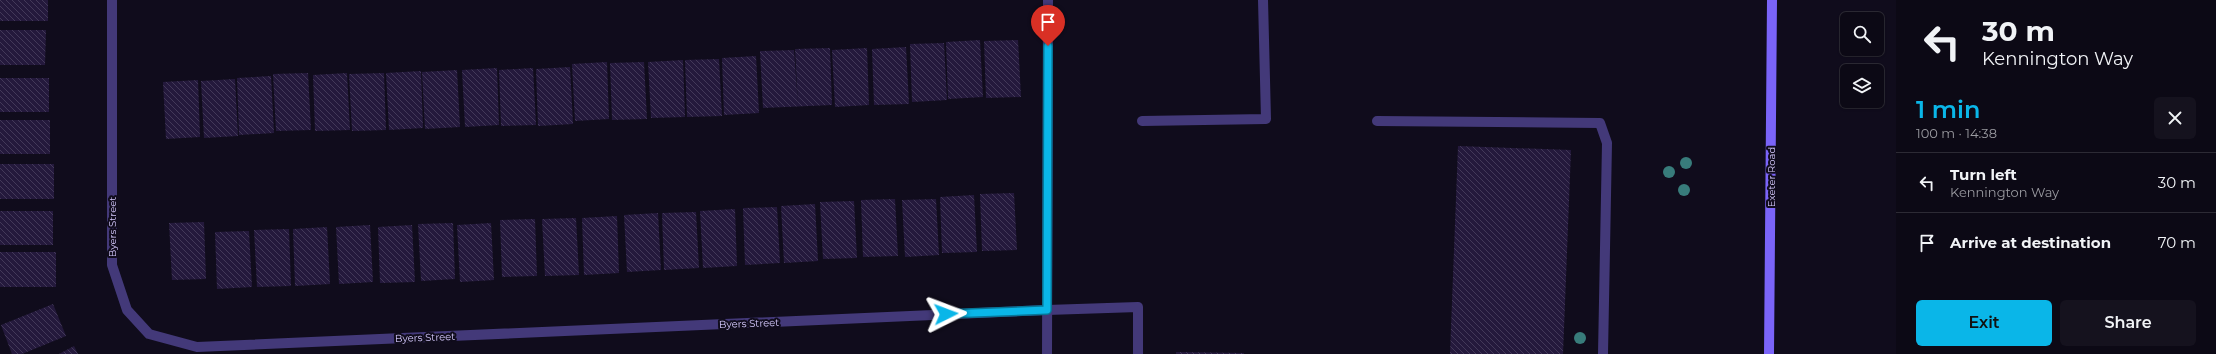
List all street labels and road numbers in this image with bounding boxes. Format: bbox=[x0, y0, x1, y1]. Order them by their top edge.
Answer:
street label: Exeter Road bbox=[1765, 147, 1778, 207]
street label: Byers Street bbox=[106, 197, 119, 257]
street label: Byers Street bbox=[719, 316, 780, 331]
street label: Byers Street bbox=[395, 330, 456, 345]

